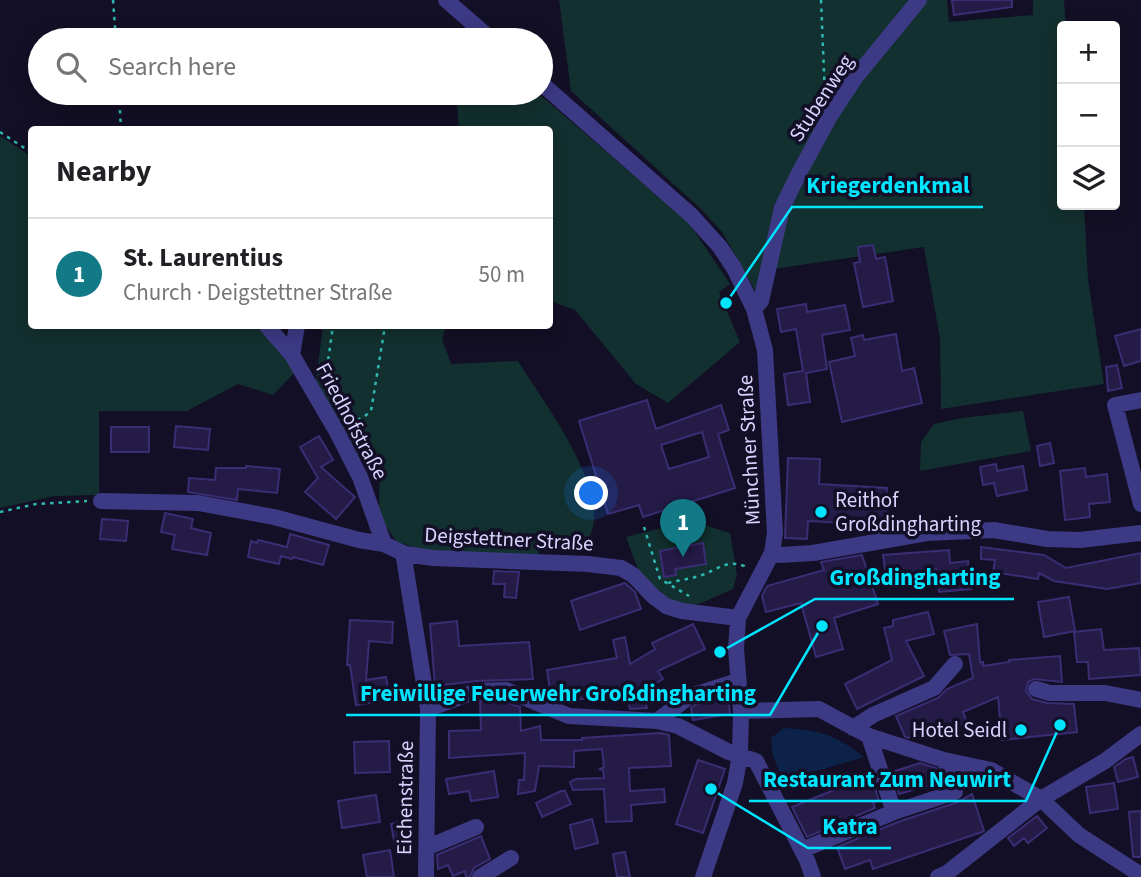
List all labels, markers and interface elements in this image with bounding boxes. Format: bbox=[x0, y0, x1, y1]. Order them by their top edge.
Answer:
map controls bbox=[1057, 21, 1120, 210]
button: + bbox=[1057, 21, 1120, 84]
search box bbox=[28, 28, 553, 105]
icon: search bbox=[52, 48, 90, 86]
text: Search here bbox=[108, 48, 236, 85]
street label: Stubenweg bbox=[782, 48, 861, 148]
button: − bbox=[1057, 84, 1120, 147]
button: layers bbox=[1057, 147, 1120, 210]
text: Nearby bbox=[56, 150, 151, 193]
callout: Kriegerdenkmal bbox=[792, 163, 983, 207]
text: Kriegerdenkmal bbox=[806, 169, 970, 202]
text: St. Laurentius bbox=[123, 239, 283, 276]
text: 1 bbox=[73, 258, 85, 291]
text: 50 m bbox=[478, 258, 525, 291]
text: Church · Deigstettner Straße bbox=[123, 276, 392, 309]
street label: Friedhofstraße bbox=[309, 357, 395, 485]
street label: Münchner Straße bbox=[730, 374, 768, 526]
your location bbox=[574, 476, 608, 510]
place label: Reithof Großdingharting bbox=[835, 485, 981, 539]
pin: 1 bbox=[660, 499, 706, 557]
marker: Reithof Großdingharting bbox=[813, 504, 829, 520]
street label: Deigstettner Straße bbox=[424, 520, 594, 558]
callout: Großdingharting bbox=[815, 555, 1014, 599]
text: Großdingharting bbox=[830, 561, 1000, 594]
callout: Freiwillige Feuerwehr Großdingharting bbox=[346, 671, 770, 715]
text: Freiwillige Feuerwehr Großdingharting bbox=[360, 677, 756, 710]
place label: Hotel Seidl bbox=[912, 715, 1007, 745]
marker: Hotel Seidl bbox=[1013, 722, 1029, 738]
street label: Eichenstraße bbox=[389, 740, 421, 856]
callout: Restaurant Zum Neuwirt bbox=[749, 757, 1026, 801]
text: Restaurant Zum Neuwirt bbox=[763, 763, 1011, 796]
callout: Katra bbox=[808, 804, 891, 848]
text: Katra bbox=[822, 810, 878, 843]

